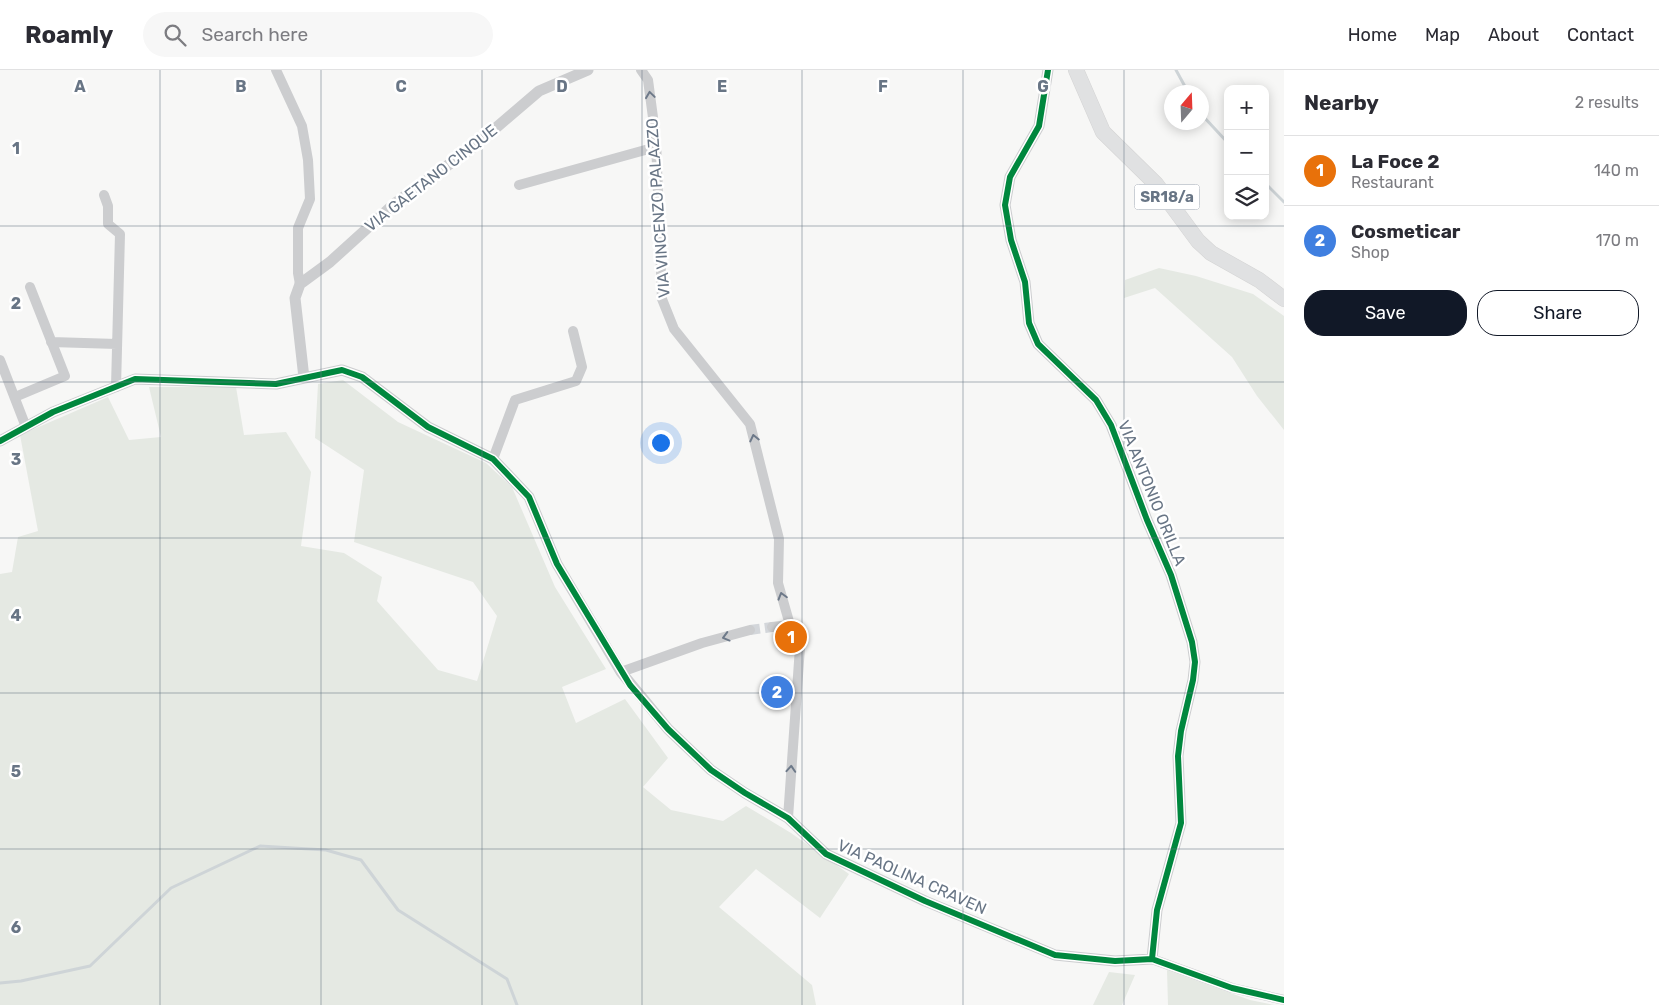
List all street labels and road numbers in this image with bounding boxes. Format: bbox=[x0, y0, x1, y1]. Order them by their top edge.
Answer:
street label: VIA VINCENZO PALAZZO bbox=[642, 117, 674, 299]
street label: VIA GAETANO CINQUE bbox=[361, 120, 501, 236]
road number: SR18/a bbox=[1134, 184, 1200, 210]
street label: VIA ANTONIO ORILLA bbox=[1114, 418, 1190, 569]
street label: VIA PAOLINA CRAVEN bbox=[835, 836, 989, 918]

